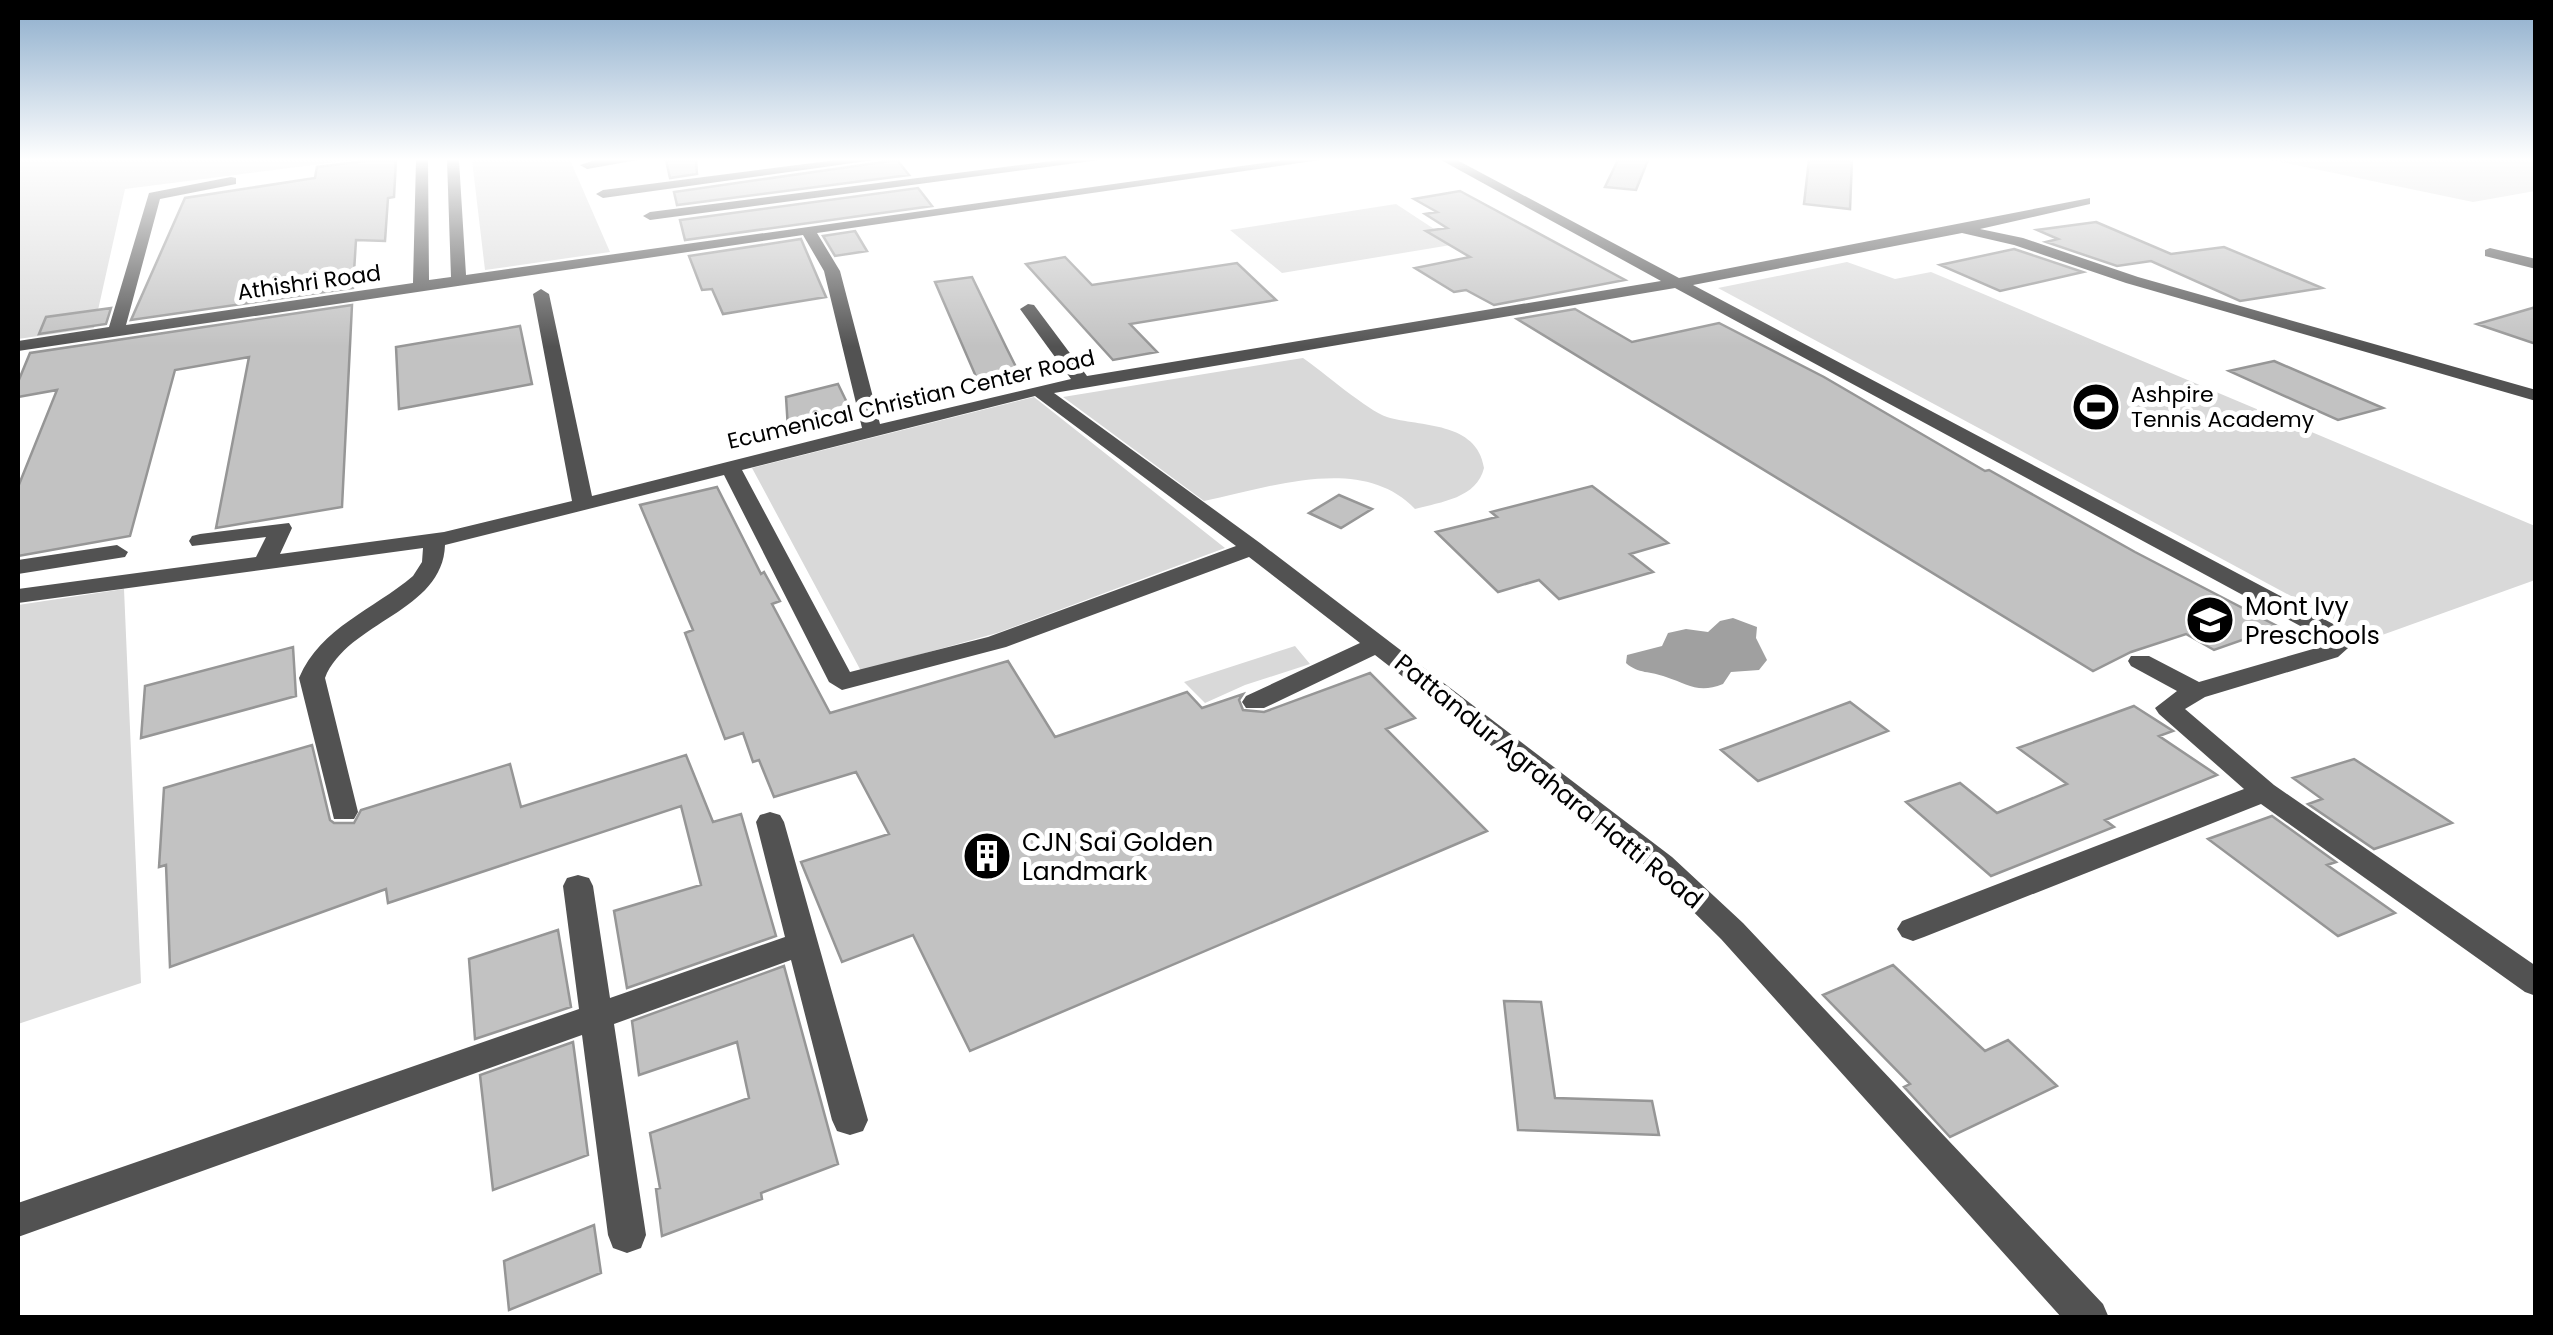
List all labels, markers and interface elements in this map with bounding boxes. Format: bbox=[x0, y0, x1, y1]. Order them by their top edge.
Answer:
street label: Athishri Road bbox=[235, 257, 383, 308]
street label: Ecumenical Christian Center Road bbox=[724, 342, 1098, 457]
place label: Ashpire Tennis Academy bbox=[2131, 379, 2315, 435]
sports icon: Ashpire Tennis Academy bbox=[2070, 381, 2122, 433]
place label: Mont Ivy Preschools bbox=[2245, 589, 2380, 653]
school or university icon: Mont Ivy Preschools bbox=[2184, 594, 2236, 646]
street label: Pattandur Agrahara Hatti Road bbox=[1387, 646, 1710, 917]
place label: CJN Sai Golden Landmark bbox=[1022, 825, 1213, 889]
building icon: CJN Sai Golden Landmark bbox=[961, 830, 1013, 882]

